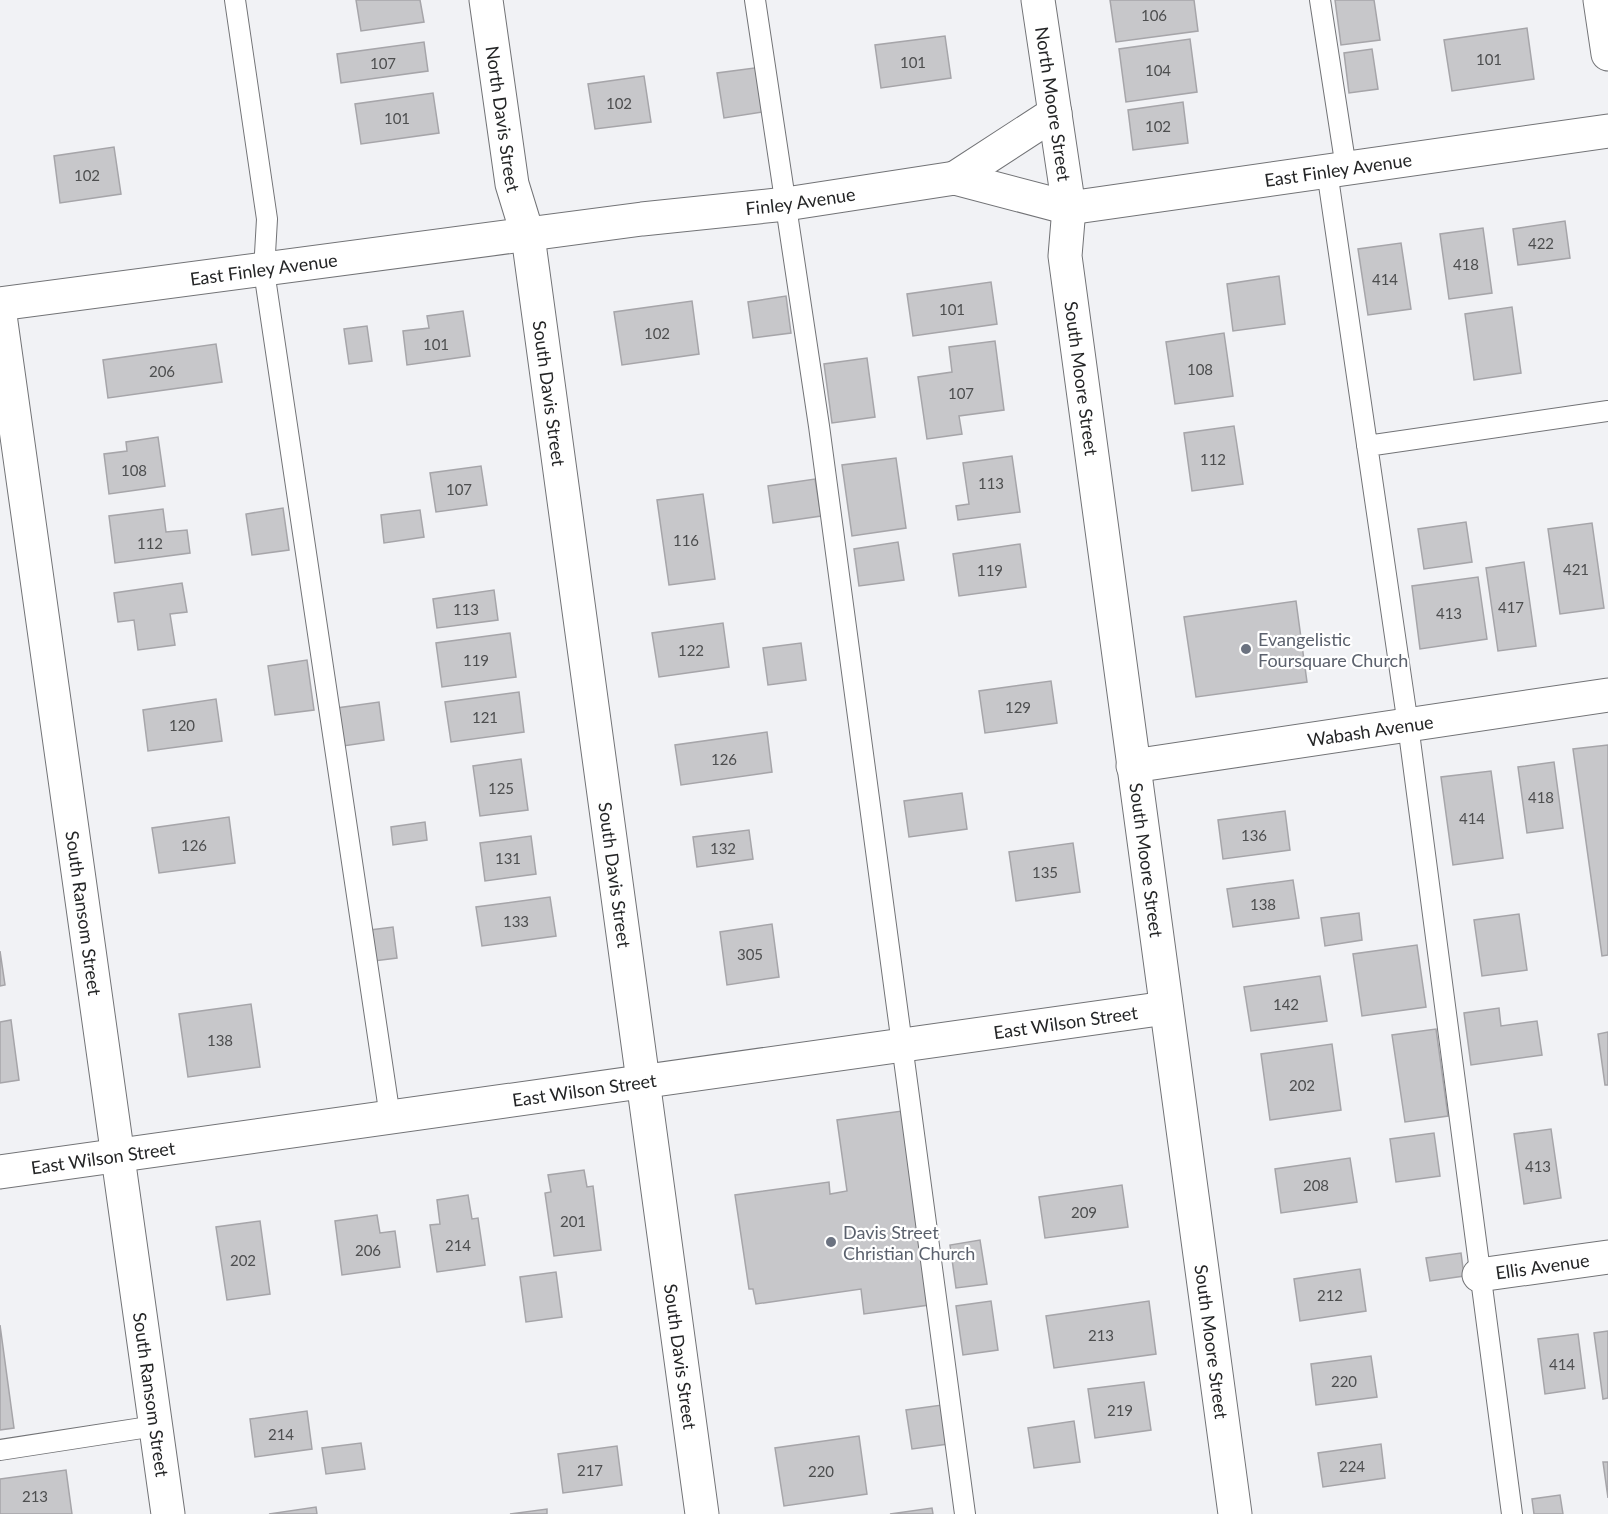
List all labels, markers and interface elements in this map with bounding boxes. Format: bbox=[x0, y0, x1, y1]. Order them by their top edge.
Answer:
house number: 106 bbox=[1141, 6, 1167, 24]
street label: North Moore Street bbox=[1031, 25, 1076, 183]
street label: North Davis Street bbox=[482, 44, 525, 195]
house number: 101 bbox=[1476, 50, 1502, 68]
house number: 101 bbox=[900, 53, 926, 71]
house number: 107 bbox=[370, 54, 396, 72]
house number: 104 bbox=[1145, 61, 1171, 79]
house number: 102 bbox=[606, 94, 632, 112]
house number: 101 bbox=[384, 109, 410, 127]
house number: 102 bbox=[1145, 117, 1171, 135]
street label: East Finley Avenue bbox=[1263, 148, 1413, 191]
house number: 102 bbox=[74, 166, 100, 184]
street label: Finley Avenue bbox=[744, 182, 857, 219]
house number: 422 bbox=[1528, 234, 1554, 252]
street label: East Finley Avenue bbox=[189, 248, 339, 290]
house number: 418 bbox=[1453, 255, 1479, 273]
house number: 414 bbox=[1372, 270, 1398, 288]
house number: 101 bbox=[939, 300, 965, 318]
street label: South Moore Street bbox=[1060, 300, 1103, 458]
street label: South Davis Street bbox=[529, 319, 570, 468]
house number: 102 bbox=[644, 324, 670, 342]
house number: 101 bbox=[423, 335, 449, 353]
house number: 108 bbox=[1187, 360, 1213, 378]
house number: 206 bbox=[149, 362, 175, 380]
house number: 107 bbox=[948, 384, 974, 402]
house number: 112 bbox=[1200, 450, 1226, 468]
house number: 108 bbox=[121, 461, 147, 479]
house number: 113 bbox=[978, 474, 1004, 492]
house number: 107 bbox=[446, 480, 472, 498]
house number: 116 bbox=[673, 531, 699, 549]
house number: 112 bbox=[137, 534, 163, 552]
house number: 421 bbox=[1563, 560, 1589, 578]
house number: 119 bbox=[977, 561, 1003, 579]
house number: 417 bbox=[1498, 598, 1524, 616]
house number: 113 bbox=[453, 600, 479, 618]
house number: 413 bbox=[1436, 604, 1462, 622]
place label: Evangelistic Foursquare Church bbox=[1258, 628, 1408, 671]
house number: 122 bbox=[678, 641, 704, 659]
marker: Evangelistic Foursquare Church bbox=[1239, 642, 1253, 656]
house number: 119 bbox=[463, 651, 489, 669]
house number: 129 bbox=[1005, 698, 1031, 716]
house number: 121 bbox=[472, 708, 498, 726]
street label: Wabash Avenue bbox=[1306, 710, 1435, 751]
house number: 120 bbox=[169, 716, 195, 734]
house number: 126 bbox=[711, 750, 737, 768]
house number: 125 bbox=[488, 779, 514, 797]
street label: South Moore Street bbox=[1125, 781, 1168, 939]
house number: 418 bbox=[1528, 788, 1554, 806]
street label: South Davis Street bbox=[594, 801, 636, 950]
house number: 414 bbox=[1459, 809, 1485, 827]
house number: 136 bbox=[1241, 826, 1267, 844]
street label: South Ransom Street bbox=[61, 829, 106, 997]
house number: 126 bbox=[181, 836, 207, 854]
house number: 132 bbox=[710, 839, 736, 857]
house number: 131 bbox=[495, 849, 521, 867]
house number: 135 bbox=[1032, 863, 1058, 881]
house number: 138 bbox=[1250, 895, 1276, 913]
house number: 133 bbox=[503, 912, 529, 930]
house number: 305 bbox=[737, 945, 763, 963]
house number: 142 bbox=[1273, 995, 1299, 1013]
street label: East Wilson Street bbox=[992, 1001, 1139, 1043]
house number: 138 bbox=[207, 1031, 233, 1049]
street label: East Wilson Street bbox=[511, 1069, 658, 1111]
house number: 202 bbox=[1289, 1076, 1315, 1094]
street label: East Wilson Street bbox=[30, 1136, 177, 1179]
house number: 413 bbox=[1525, 1157, 1551, 1175]
house number: 208 bbox=[1303, 1176, 1329, 1194]
house number: 209 bbox=[1071, 1203, 1097, 1221]
house number: 201 bbox=[560, 1212, 586, 1230]
place label: Davis Street Christian Church bbox=[843, 1221, 975, 1264]
marker: Davis Street Christian Church bbox=[824, 1235, 838, 1249]
house number: 214 bbox=[445, 1236, 471, 1254]
house number: 206 bbox=[355, 1241, 381, 1259]
street label: Ellis Avenue bbox=[1494, 1249, 1591, 1284]
house number: 202 bbox=[230, 1251, 256, 1269]
street label: South Moore Street bbox=[1190, 1263, 1233, 1421]
street label: South Davis Street bbox=[660, 1282, 701, 1431]
house number: 212 bbox=[1317, 1286, 1343, 1304]
street label: South Ransom Street bbox=[129, 1311, 174, 1479]
house number: 213 bbox=[1088, 1326, 1114, 1344]
house number: 414 bbox=[1549, 1355, 1575, 1373]
house number: 220 bbox=[1331, 1372, 1357, 1390]
house number: 219 bbox=[1107, 1401, 1133, 1419]
house number: 214 bbox=[268, 1425, 294, 1443]
house number: 224 bbox=[1339, 1457, 1365, 1475]
house number: 217 bbox=[577, 1461, 603, 1479]
house number: 220 bbox=[808, 1462, 834, 1480]
house number: 213 bbox=[22, 1487, 48, 1505]

